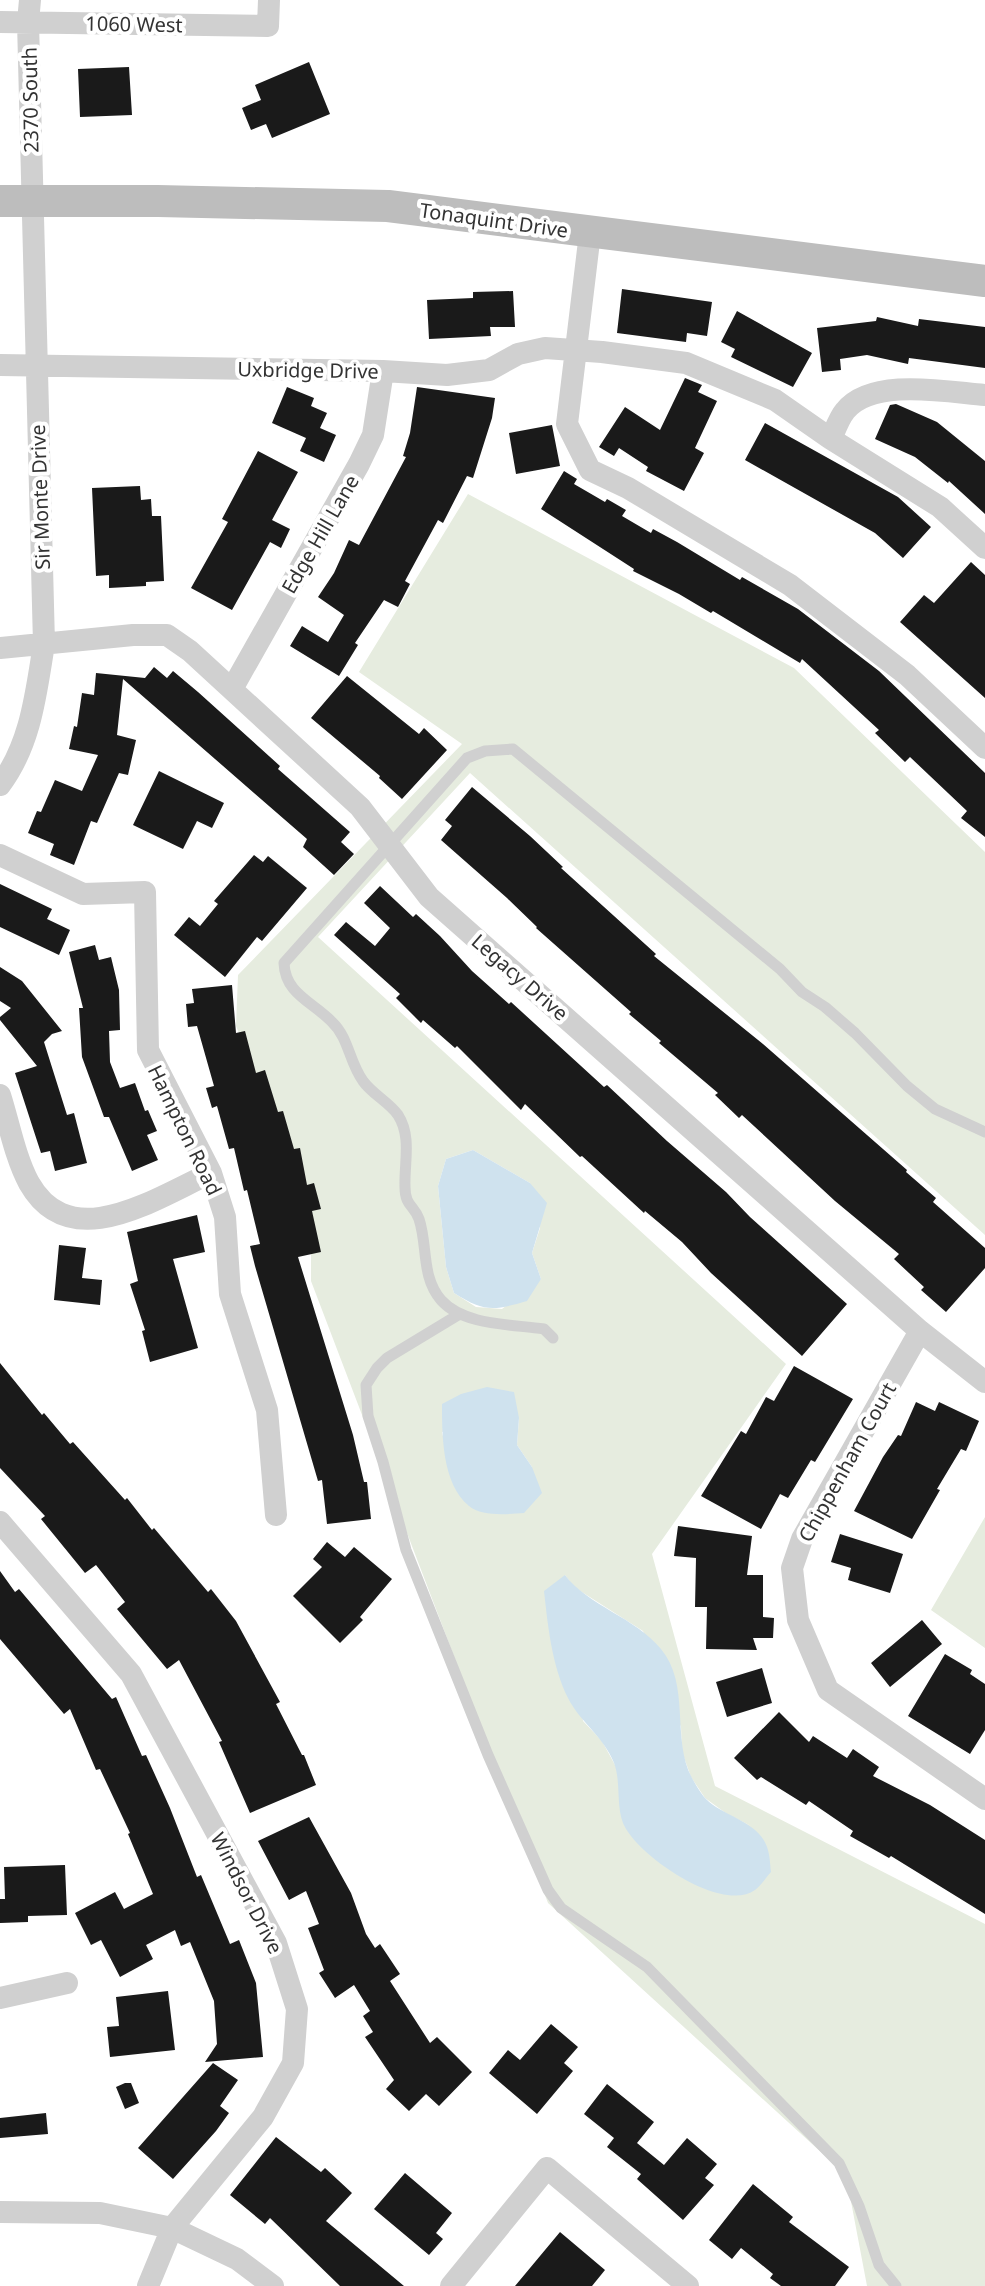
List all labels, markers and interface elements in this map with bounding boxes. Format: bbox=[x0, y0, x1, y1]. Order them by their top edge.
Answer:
street label: 1060 West bbox=[85, 10, 183, 38]
street label: 2370 South bbox=[16, 47, 44, 153]
street label: Tonaquint Drive bbox=[418, 196, 570, 244]
street label: Uxbridge Drive bbox=[237, 355, 379, 385]
street label: Sir Monte Drive bbox=[24, 424, 56, 570]
street label: Edge Hill Lane bbox=[275, 470, 365, 598]
street label: Legacy Drive bbox=[466, 928, 574, 1026]
street label: Hampton Road bbox=[142, 1060, 228, 1200]
street label: Chippenham Court bbox=[792, 1377, 902, 1547]
street label: Windsor Drive bbox=[205, 1828, 289, 1958]

